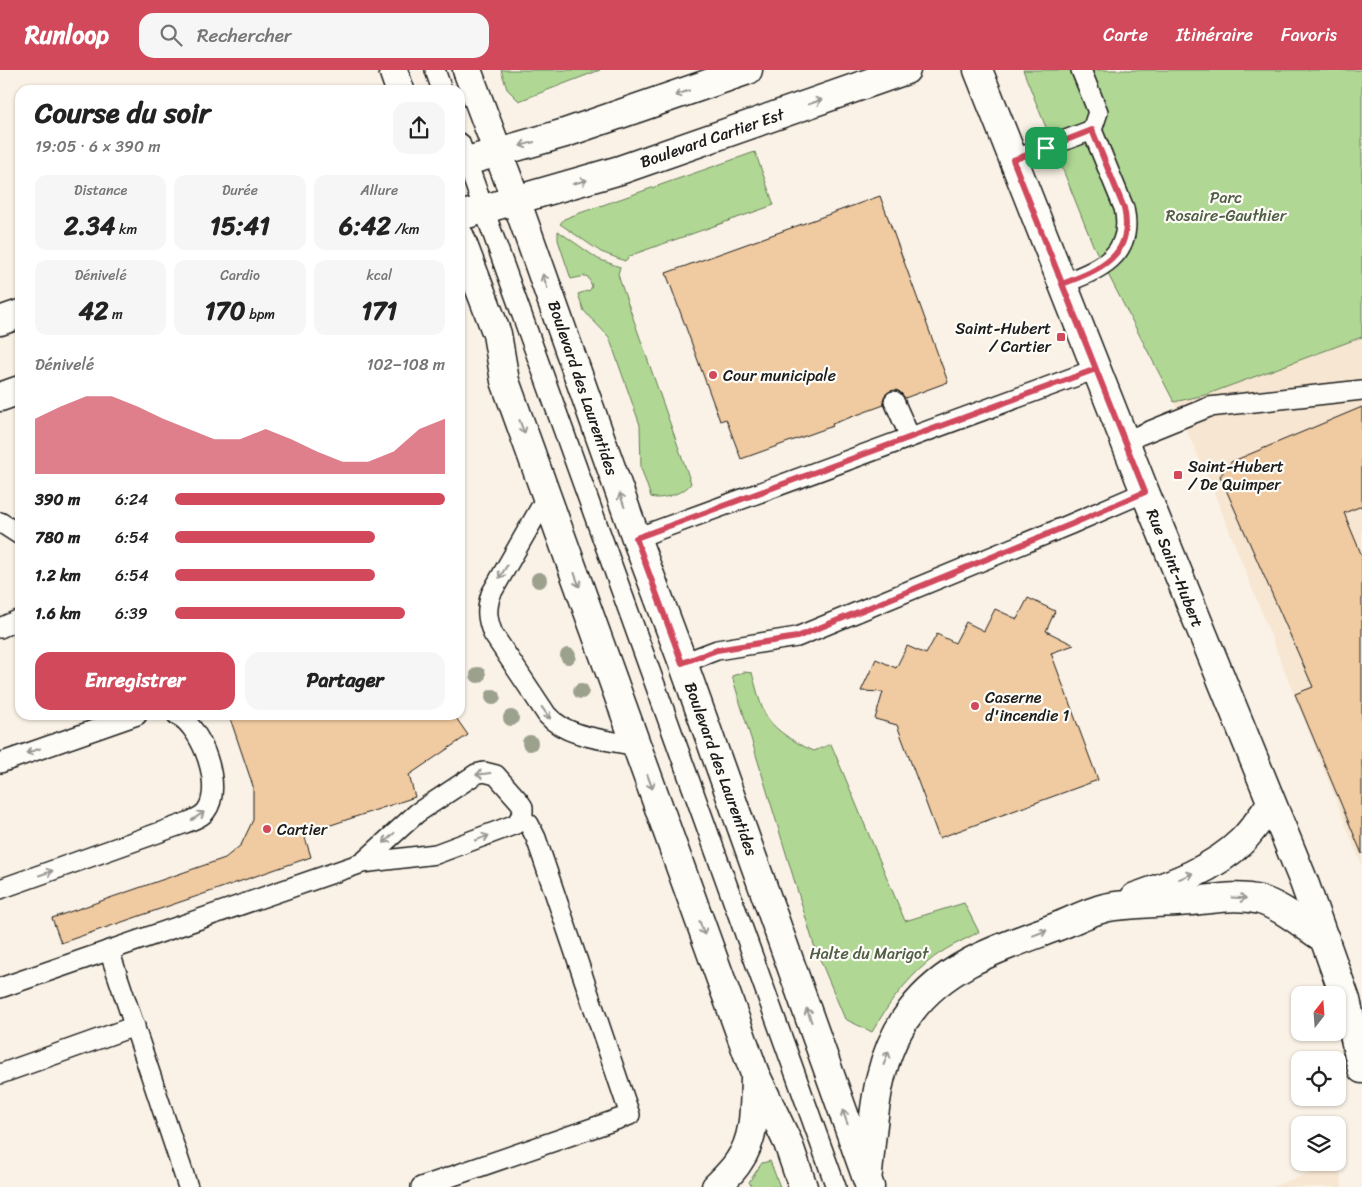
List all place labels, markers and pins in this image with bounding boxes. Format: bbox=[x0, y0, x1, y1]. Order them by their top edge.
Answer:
pin bbox=[1025, 127, 1067, 169]
place label: Saint-Hubert / Cartier bbox=[955, 314, 1052, 361]
marker: Saint-Hubert / Cartier bbox=[1055, 331, 1067, 343]
place label: Cour municipale bbox=[723, 361, 836, 390]
marker: Cour municipale bbox=[707, 369, 719, 381]
place label: Saint-Hubert / De Quimper bbox=[1188, 452, 1284, 499]
marker: Saint-Hubert / De Quimper bbox=[1172, 469, 1184, 481]
place label: Caserne d'incendie 1 bbox=[985, 683, 1070, 730]
marker: Caserne d'incendie 1 bbox=[969, 700, 981, 712]
place label: Cartier bbox=[277, 815, 329, 844]
marker: Cartier bbox=[261, 823, 273, 835]

